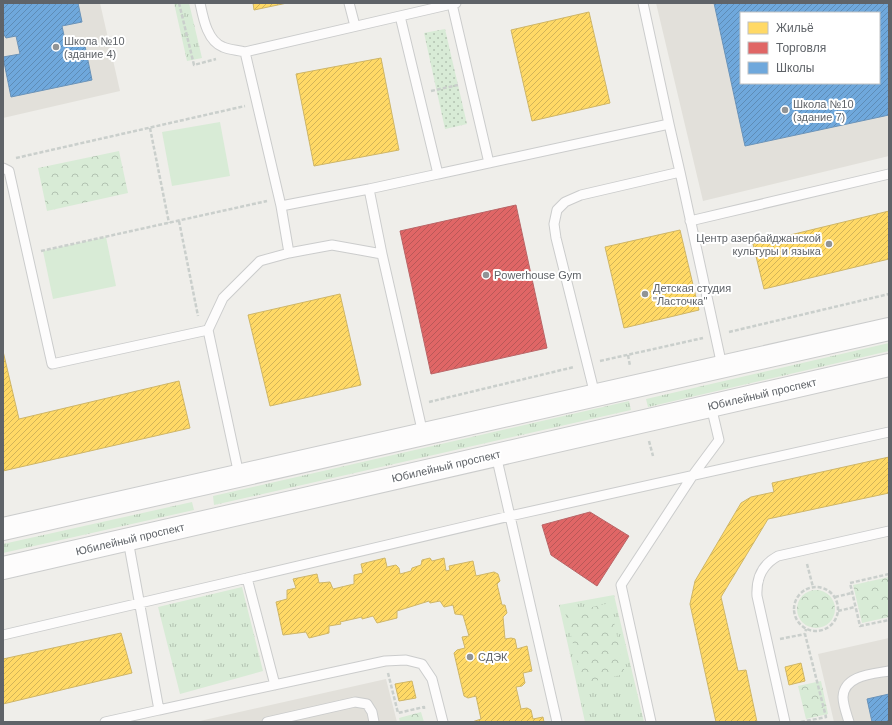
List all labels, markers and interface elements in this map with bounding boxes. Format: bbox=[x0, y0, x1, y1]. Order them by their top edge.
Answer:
legend bbox=[740, 12, 880, 84]
text: Жильё bbox=[776, 21, 814, 35]
place label: Школа №10 (здание 4) bbox=[64, 35, 125, 60]
text: Торговля bbox=[776, 41, 826, 55]
marker: Школа №10 (здание 4) bbox=[51, 42, 61, 52]
text: Школы bbox=[776, 61, 814, 75]
place label: Школа №10 (здание 7) bbox=[793, 98, 854, 123]
marker: Школа №10 (здание 7) bbox=[780, 105, 790, 115]
place label: Центр азербайджанской культуры и языка bbox=[696, 232, 822, 257]
marker: Центр азербайджанской культуры и языка bbox=[824, 239, 834, 249]
place label: Powerhouse Gym bbox=[494, 269, 581, 281]
marker: Powerhouse Gym bbox=[481, 270, 491, 280]
place label: Детская студия "Ласточка" bbox=[653, 282, 731, 307]
marker: Детская студия "Ласточка" bbox=[640, 289, 650, 299]
street label: Юбилейный проспект bbox=[706, 376, 818, 412]
street label: Юбилейный проспект bbox=[390, 448, 502, 484]
street label: Юбилейный проспект bbox=[74, 521, 186, 557]
place label: СДЭК bbox=[478, 651, 508, 663]
marker: СДЭК bbox=[465, 652, 475, 662]

